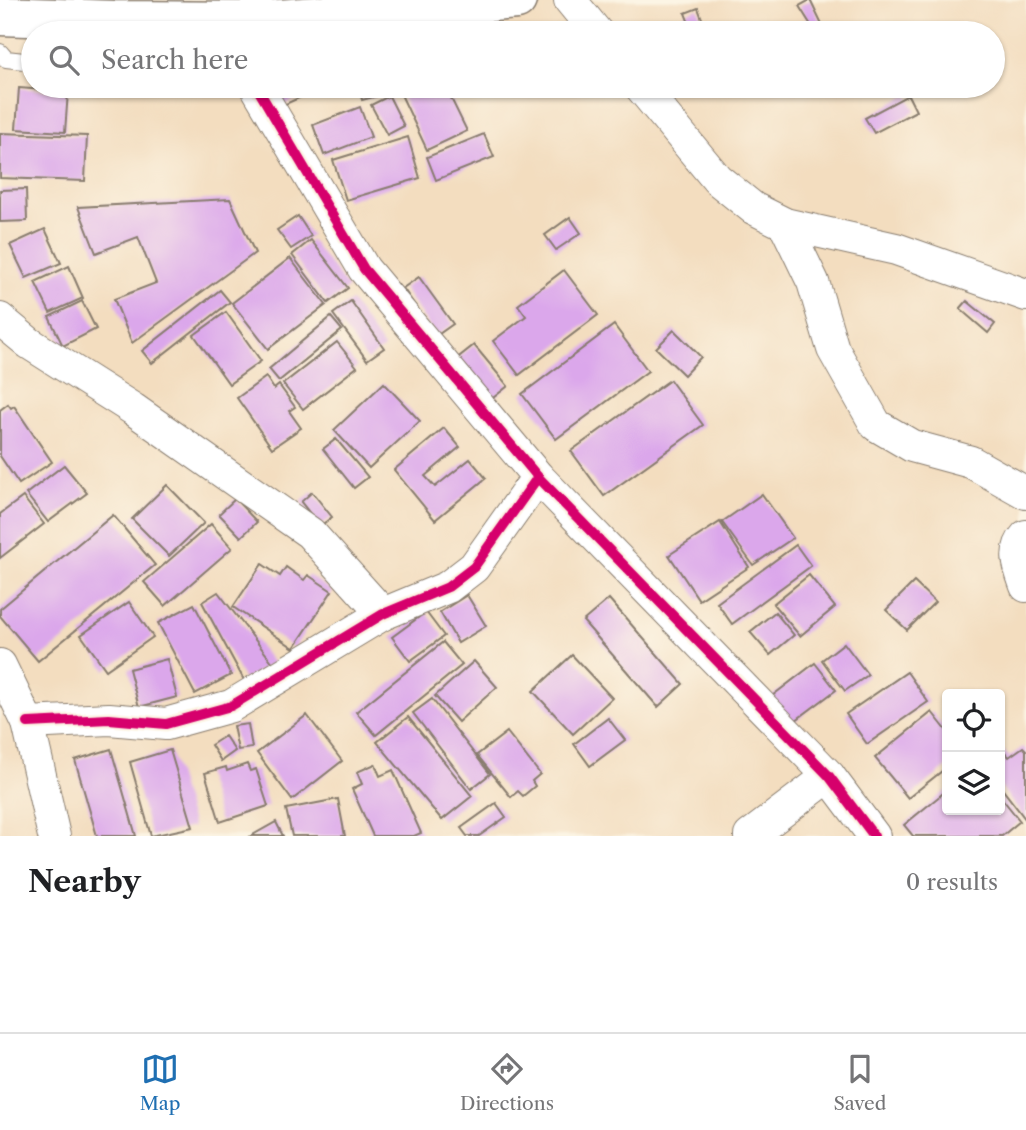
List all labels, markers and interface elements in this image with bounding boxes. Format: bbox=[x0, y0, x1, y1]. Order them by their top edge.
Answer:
search box bbox=[21, 21, 1005, 98]
icon: search bbox=[45, 41, 83, 79]
text: Search here bbox=[101, 44, 248, 76]
map controls bbox=[942, 689, 1005, 815]
button: locate bbox=[942, 689, 1005, 752]
button: layers bbox=[942, 752, 1005, 815]
text: Nearby bbox=[28, 863, 141, 900]
text: 0 results bbox=[906, 868, 998, 896]
tab: Map bbox=[140, 1050, 181, 1115]
tab: Directions bbox=[460, 1050, 554, 1115]
tab: Saved bbox=[833, 1050, 886, 1115]

